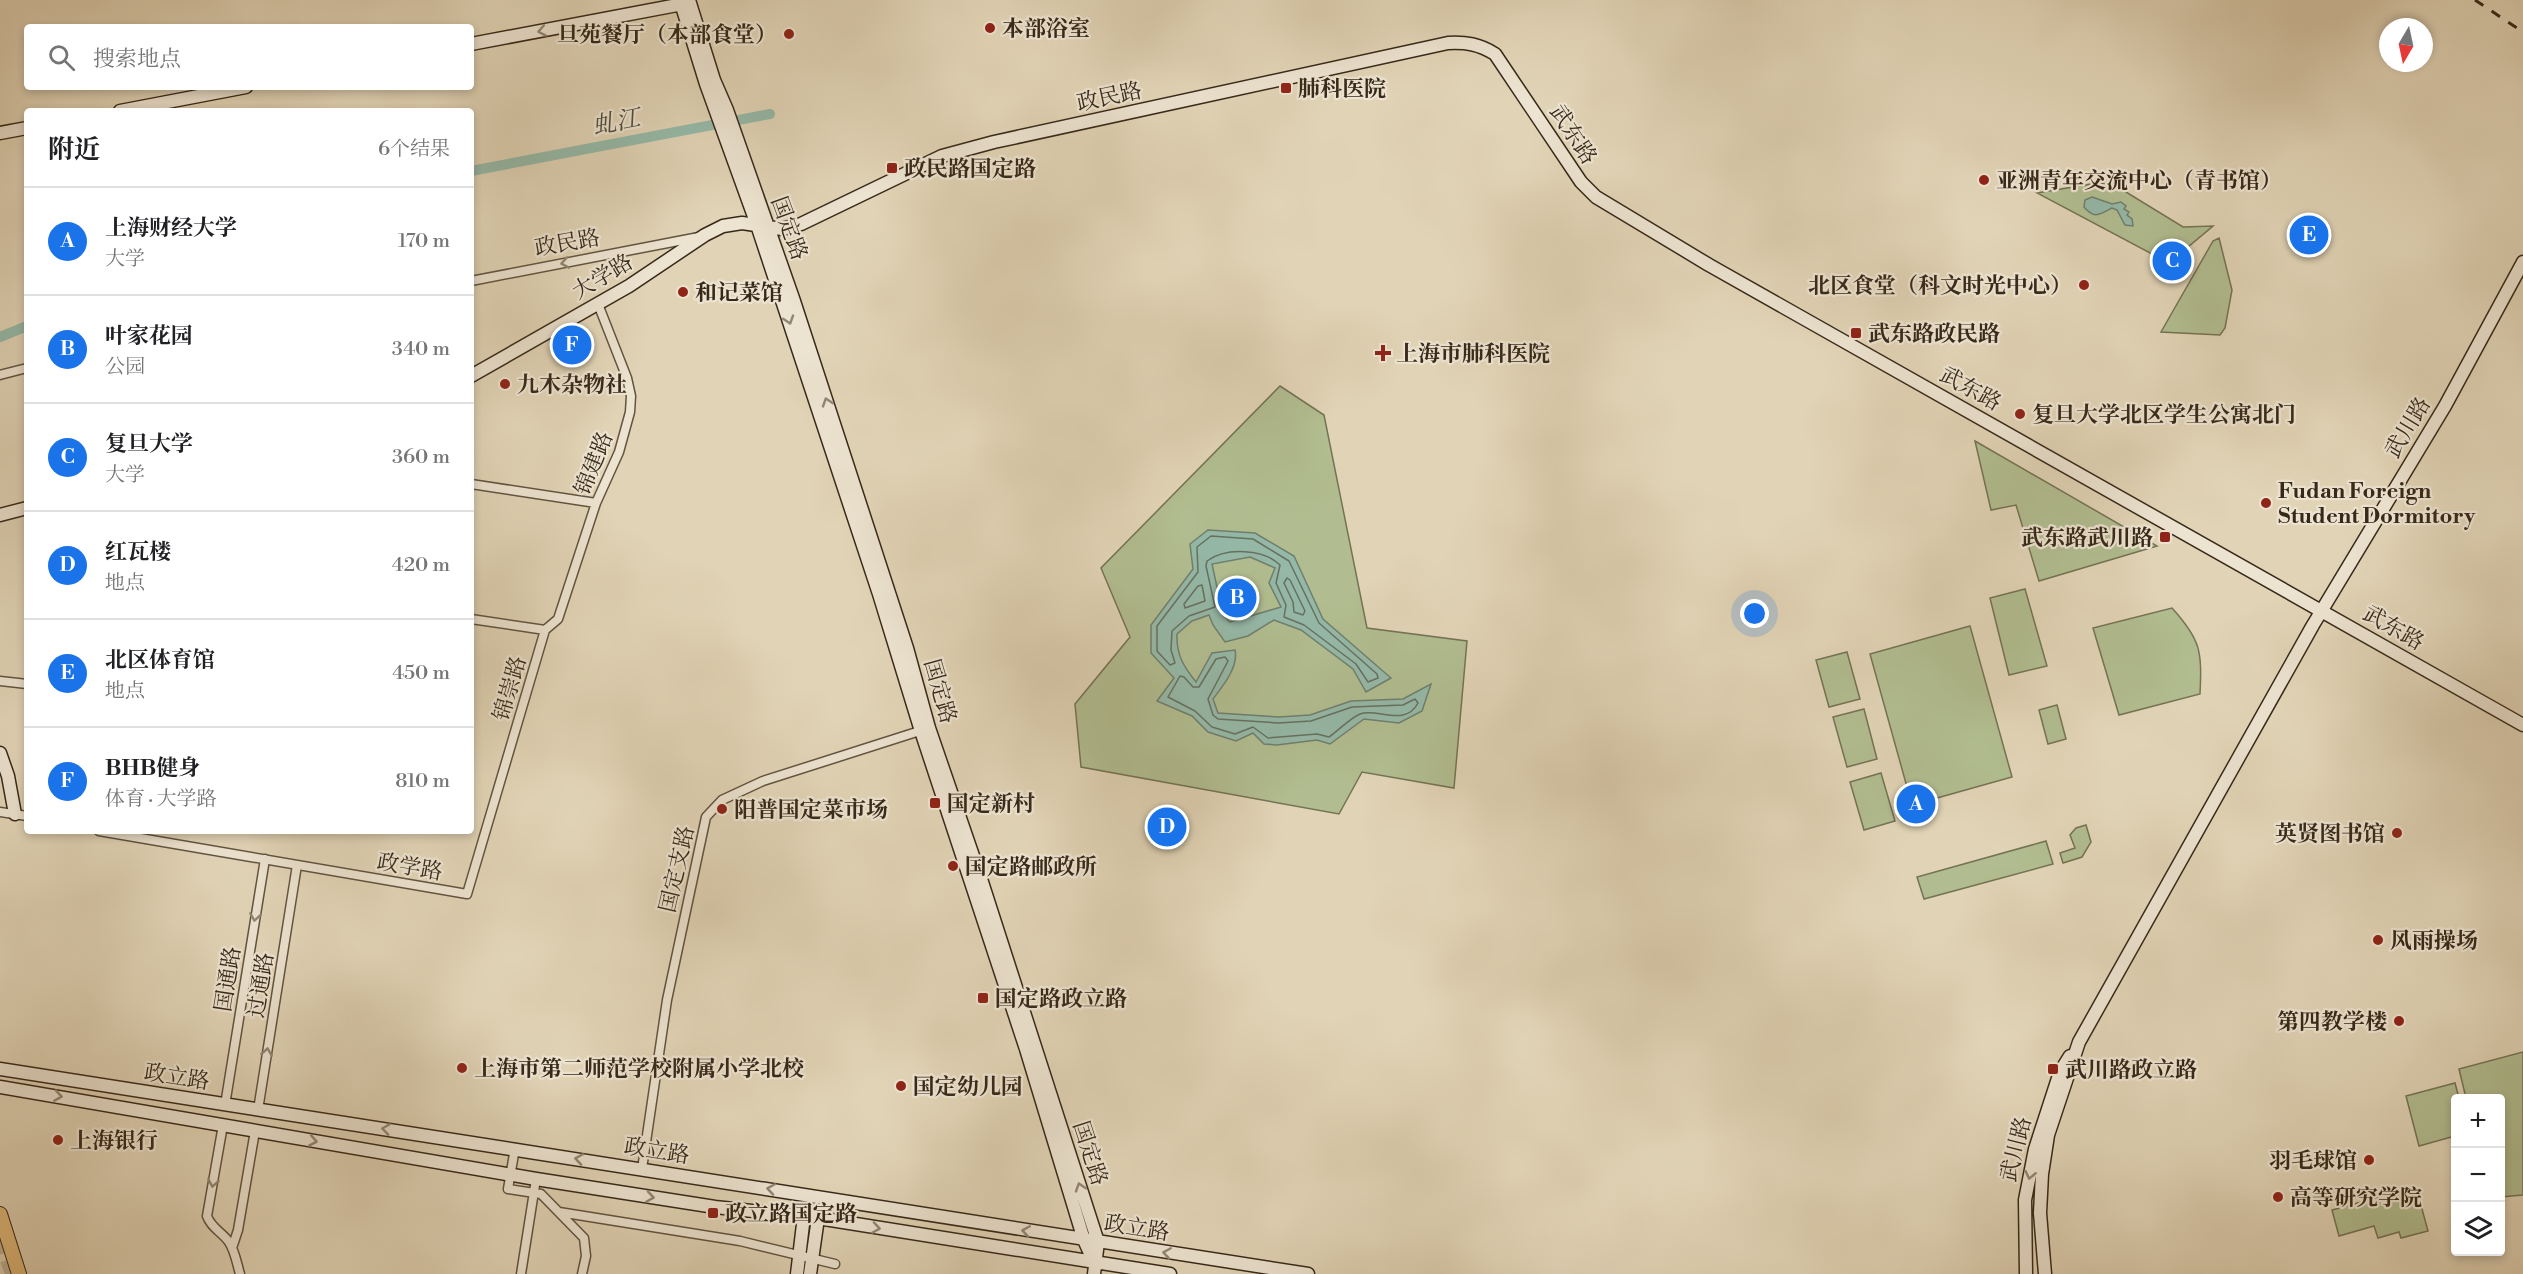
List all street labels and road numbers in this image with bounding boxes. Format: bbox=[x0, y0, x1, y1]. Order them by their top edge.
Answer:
street label: 政民路 bbox=[1074, 77, 1144, 118]
street label: 武东路 bbox=[1543, 100, 1602, 170]
street label: 国定路 bbox=[765, 193, 813, 264]
street label: 政民路 bbox=[532, 224, 602, 263]
street label: 大学路 bbox=[568, 249, 638, 306]
street label: 武东路 bbox=[1935, 362, 2006, 417]
street label: 武川路 bbox=[2380, 393, 2437, 463]
street label: 锦建路 bbox=[570, 428, 619, 499]
street label: 武东路 bbox=[2358, 600, 2429, 656]
street label: 锦崇路 bbox=[488, 653, 533, 724]
street label: 国定路 bbox=[917, 656, 962, 727]
street label: 国定支路 bbox=[654, 823, 701, 915]
street label: 政学路 bbox=[375, 848, 445, 887]
street label: 国通路 bbox=[210, 945, 247, 1014]
street label: 过通路 bbox=[243, 951, 280, 1020]
street label: 政立路 bbox=[142, 1059, 211, 1096]
street label: 武川路 bbox=[1995, 1114, 2038, 1185]
street label: 国定路 bbox=[1067, 1118, 1113, 1189]
street label: 政立路 bbox=[622, 1133, 691, 1170]
street label: 政立路 bbox=[1102, 1210, 1171, 1247]

